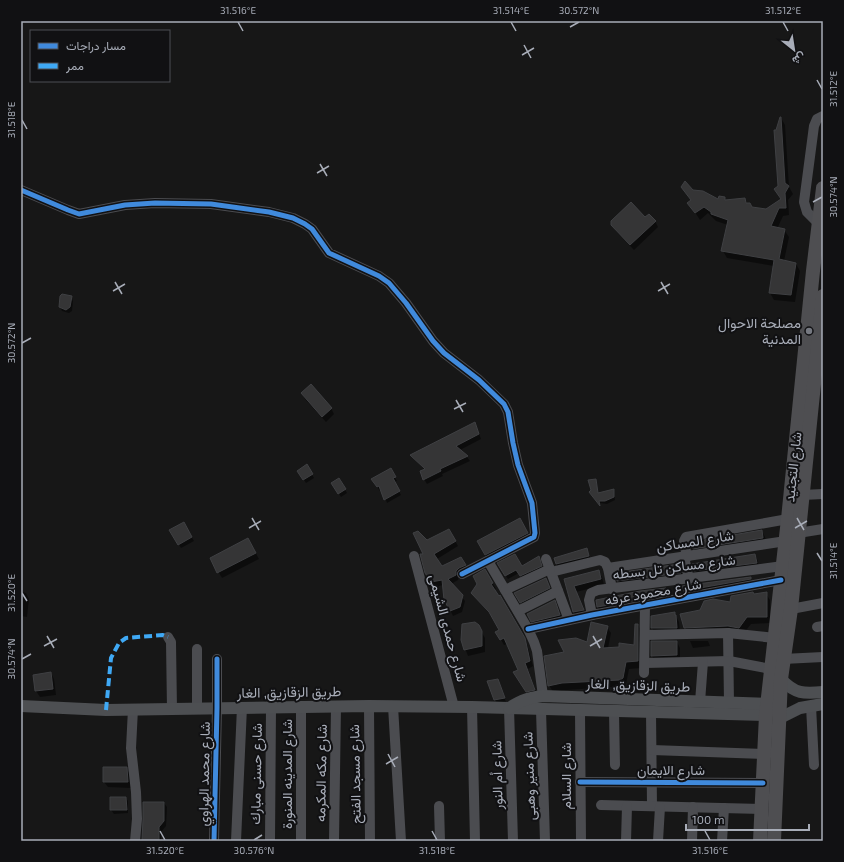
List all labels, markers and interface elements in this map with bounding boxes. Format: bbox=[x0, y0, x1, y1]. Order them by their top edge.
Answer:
text: 31.516°E bbox=[220, 4, 256, 16]
text: 31.514°E bbox=[493, 4, 530, 16]
text: 30.572°N bbox=[559, 4, 599, 16]
text: 31.512°E bbox=[765, 4, 801, 16]
legend bbox=[30, 30, 170, 82]
north arrow bbox=[774, 30, 814, 70]
text: مسار دراجات bbox=[66, 38, 126, 54]
text: ش bbox=[790, 49, 808, 68]
text: ممر bbox=[65, 58, 84, 74]
text: 31.512°E bbox=[827, 71, 839, 107]
text: 31.518°E bbox=[5, 101, 17, 138]
text: 30.574°N bbox=[827, 176, 839, 218]
place label: مصلحة الاحوال المدنية bbox=[718, 314, 801, 347]
text: 30.572°N bbox=[5, 323, 17, 363]
marker: مصلحة الاحوال المدنية bbox=[804, 326, 814, 336]
street label: شارع التجنيد bbox=[780, 431, 808, 503]
street label: شارع المساكن bbox=[655, 526, 735, 558]
text: 31.514°E bbox=[827, 542, 839, 579]
street label: شارع مساكن تل بسطه bbox=[612, 551, 737, 585]
street label: شارع حمدى الشيمى bbox=[423, 572, 471, 684]
text: 31.520°E bbox=[5, 574, 17, 612]
street label: شارع محمود عرفه bbox=[603, 575, 703, 611]
text: 30.574°N bbox=[5, 638, 17, 680]
street label: طريق الزقازيق, الغار bbox=[584, 674, 691, 696]
street label: طريق الزقازيق, الغار bbox=[236, 682, 341, 702]
street label: شارع المدينه المنورة bbox=[278, 719, 298, 829]
street label: شارع محمد الهراوي bbox=[194, 721, 217, 827]
street label: شارع حسنى مبارك bbox=[246, 723, 268, 825]
street label: شارع مكه المكرمه bbox=[311, 724, 333, 822]
street label: شارع مسجد الفتح bbox=[345, 724, 367, 824]
street label: شارع منير وهبى bbox=[518, 731, 542, 821]
street label: شارع أم النور bbox=[487, 740, 509, 811]
street label: شارع السلام bbox=[557, 742, 577, 810]
street label: شارع الايمان bbox=[637, 761, 705, 781]
scale bar bbox=[686, 806, 809, 832]
text: 100 m bbox=[692, 812, 724, 826]
text: 31.520°E bbox=[146, 844, 184, 856]
text: 30.576°N bbox=[234, 844, 274, 856]
text: 31.518°E bbox=[419, 844, 456, 856]
text: 31.516°E bbox=[692, 844, 728, 856]

